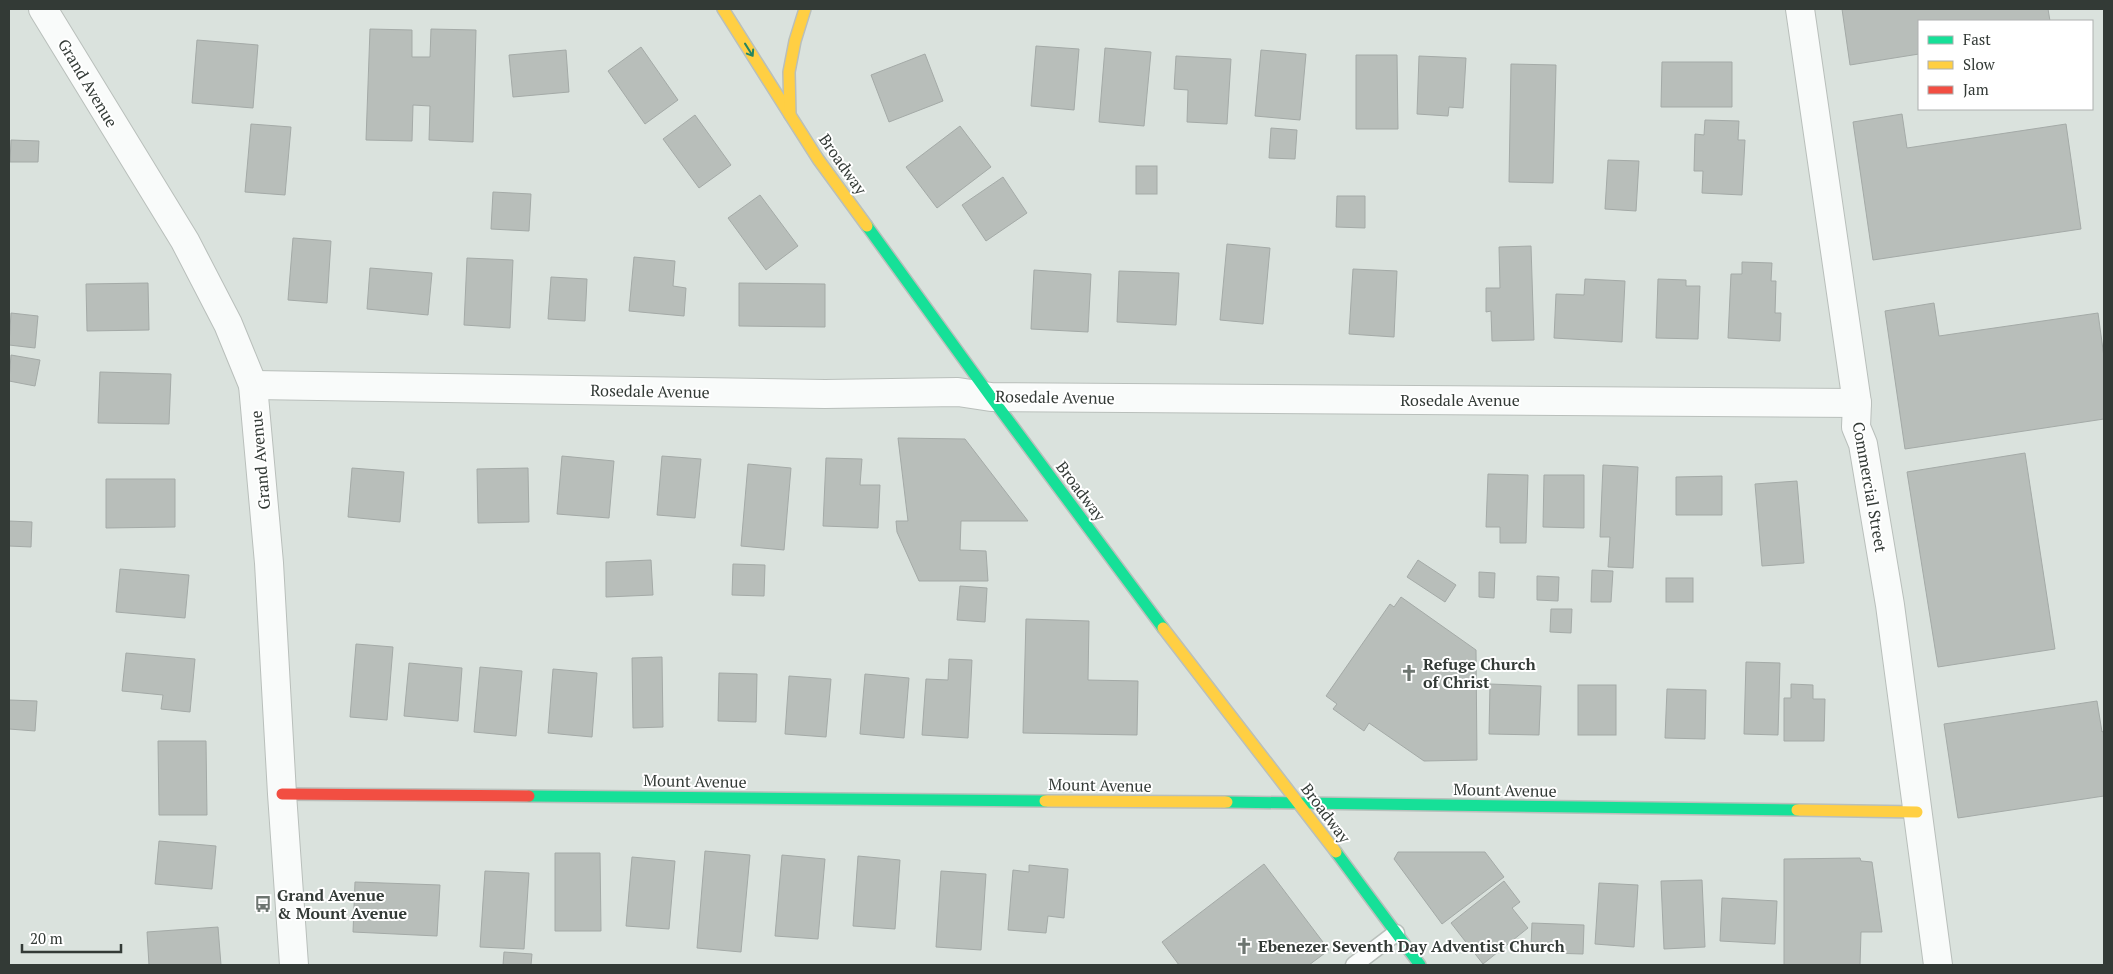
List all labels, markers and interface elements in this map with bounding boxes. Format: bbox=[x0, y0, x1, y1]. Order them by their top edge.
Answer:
legend bbox=[1918, 20, 2093, 110]
text: Fast bbox=[1963, 29, 1991, 49]
street label: Grand Avenue bbox=[53, 35, 123, 131]
one-way arrow bbox=[744, 42, 754, 56]
text: Slow bbox=[1963, 54, 1996, 74]
text: Jam bbox=[1963, 79, 1989, 99]
street label: Broadway bbox=[814, 129, 872, 200]
street label: Rosedale Avenue bbox=[590, 379, 710, 403]
street label: Rosedale Avenue bbox=[995, 385, 1115, 409]
street label: Rosedale Avenue bbox=[1400, 389, 1520, 411]
street label: Grand Avenue bbox=[245, 409, 275, 511]
street label: Commercial Street bbox=[1848, 420, 1892, 554]
street label: Broadway bbox=[1051, 457, 1111, 526]
place label: Refuge Church of Christ bbox=[1423, 653, 1536, 693]
church icon: Refuge Church of Christ bbox=[1399, 663, 1419, 683]
street label: Mount Avenue bbox=[643, 769, 747, 793]
street label: Mount Avenue bbox=[1048, 773, 1152, 797]
street label: Mount Avenue bbox=[1453, 778, 1557, 802]
street label: Broadway bbox=[1296, 779, 1356, 848]
place label: Grand Avenue & Mount Avenue bbox=[277, 884, 408, 924]
bus stop icon: Grand Avenue & Mount Avenue bbox=[253, 894, 273, 914]
scale bar bbox=[22, 922, 121, 954]
text: 20 m bbox=[30, 928, 63, 948]
place label: Ebenezer Seventh Day Adventist Church bbox=[1258, 935, 1565, 957]
church icon: Ebenezer Seventh Day Adventist Church bbox=[1234, 936, 1254, 956]

